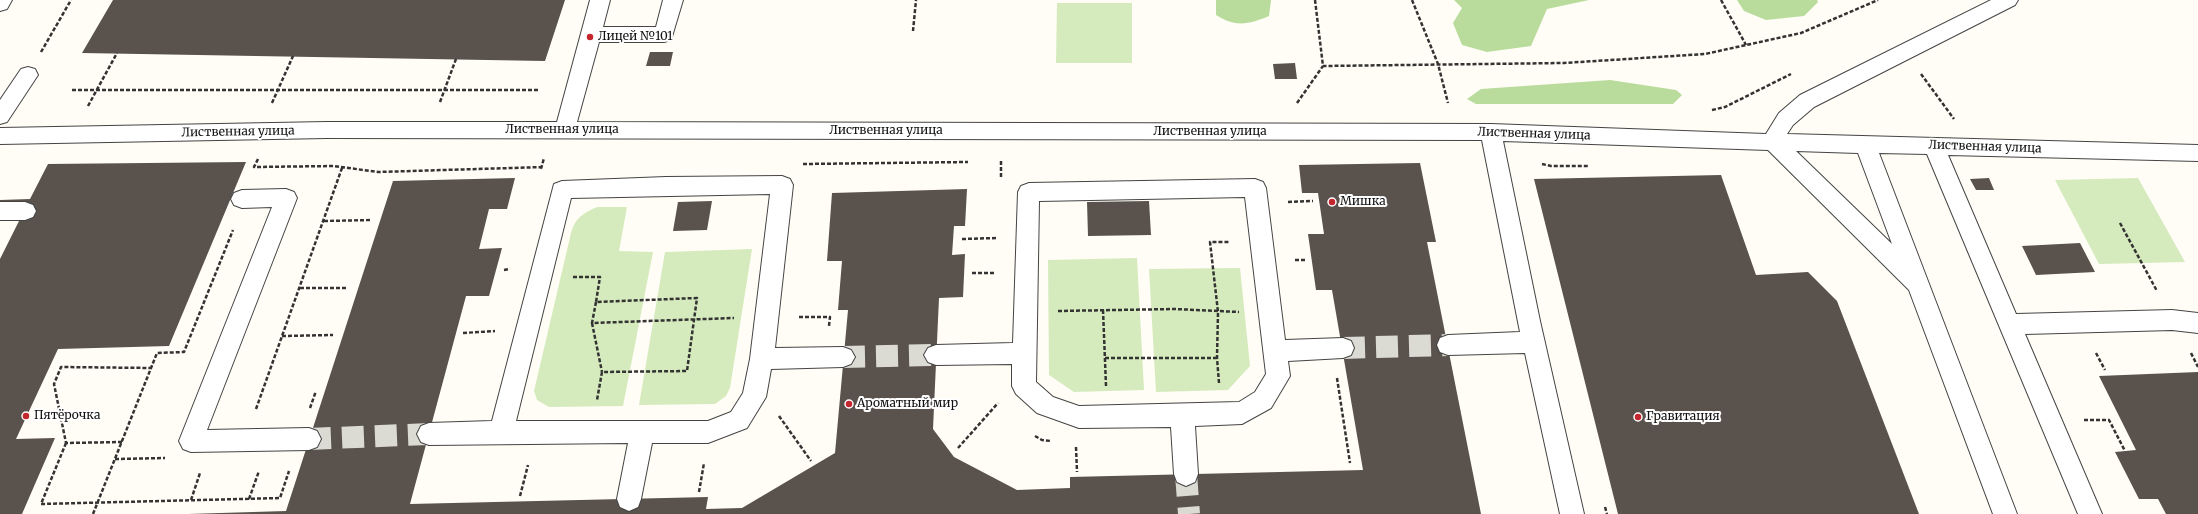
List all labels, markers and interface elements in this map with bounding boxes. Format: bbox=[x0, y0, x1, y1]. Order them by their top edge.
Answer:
place label: Лицей №101 bbox=[598, 30, 673, 44]
marker: Лицей №101 bbox=[585, 32, 595, 42]
street label: Лиственная улица bbox=[505, 123, 619, 137]
street label: Лиственная улица bbox=[181, 124, 295, 140]
street label: Лиственная улица bbox=[829, 124, 943, 138]
street label: Лиственная улица bbox=[1153, 125, 1267, 139]
street label: Лиственная улица bbox=[1477, 125, 1591, 143]
street label: Лиственная улица bbox=[1928, 138, 2042, 156]
place label: Мишка bbox=[1340, 195, 1386, 209]
marker: Мишка bbox=[1327, 197, 1337, 207]
place label: Ароматный мир bbox=[857, 397, 958, 411]
marker: Ароматный мир bbox=[844, 399, 854, 409]
place label: Пятёрочка bbox=[34, 409, 100, 423]
place label: Гравитация bbox=[1646, 410, 1720, 424]
marker: Пятёрочка bbox=[21, 411, 31, 421]
marker: Гравитация bbox=[1633, 412, 1643, 422]

